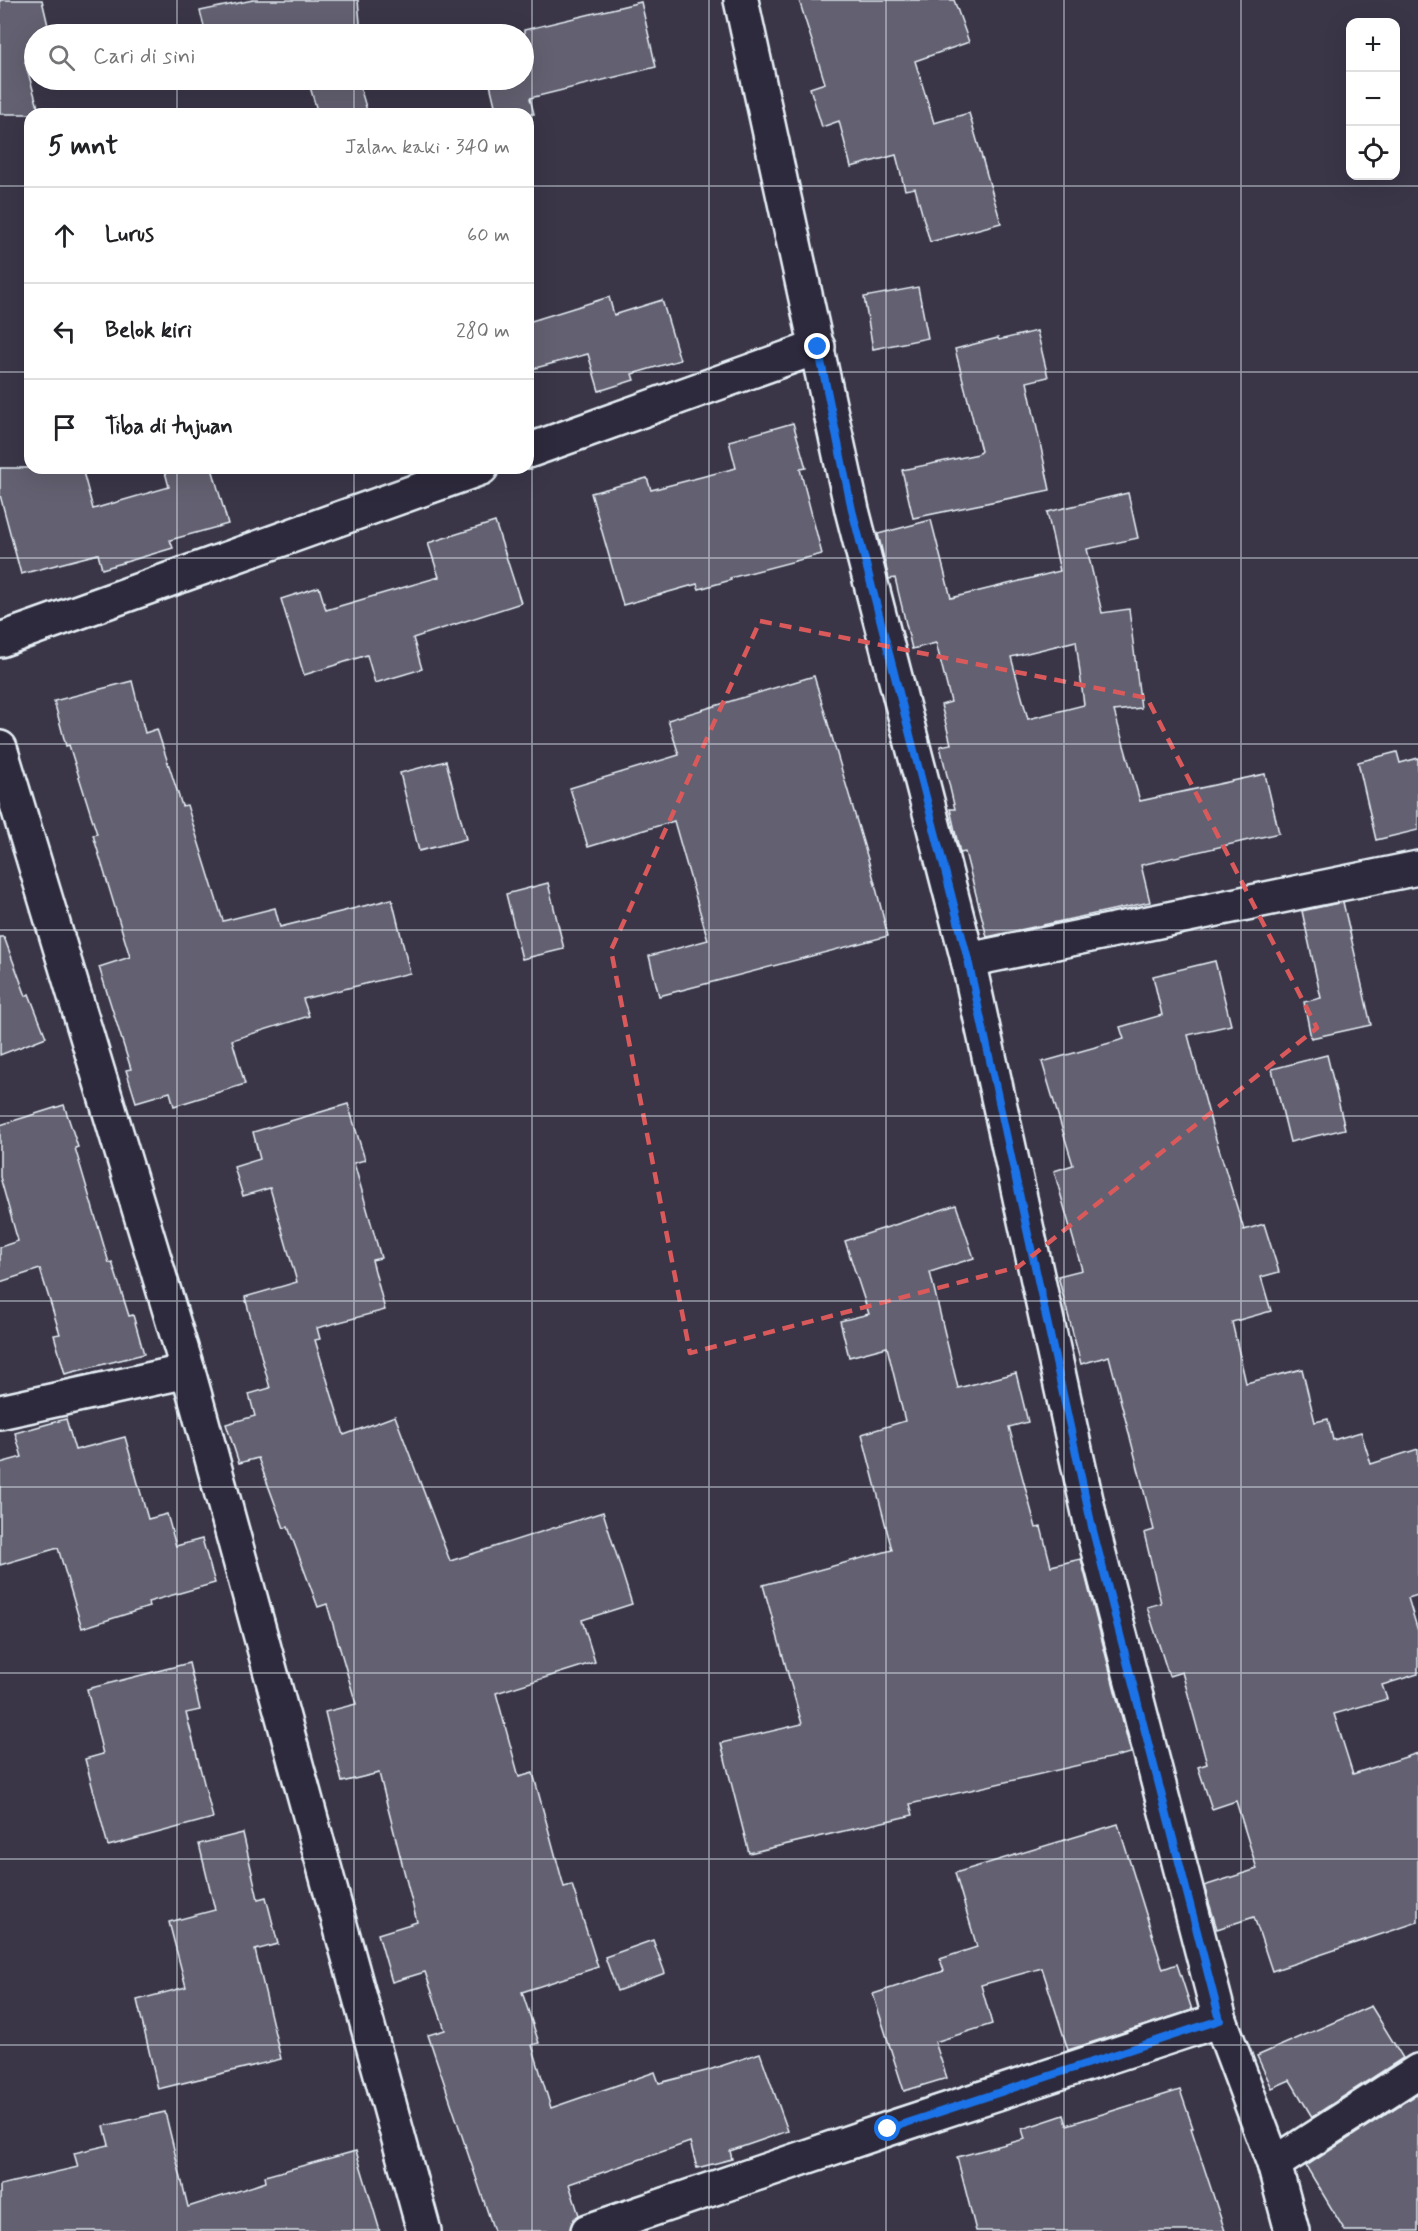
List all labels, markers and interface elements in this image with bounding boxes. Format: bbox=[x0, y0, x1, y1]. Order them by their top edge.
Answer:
map controls bbox=[1346, 18, 1400, 180]
button: + bbox=[1346, 18, 1400, 72]
search box bbox=[24, 24, 534, 90]
icon: search bbox=[45, 41, 78, 74]
text: Cari di sini bbox=[93, 43, 195, 71]
button: − bbox=[1346, 72, 1400, 126]
button: locate bbox=[1346, 126, 1400, 180]
text: 5 mnt bbox=[48, 130, 118, 164]
text: Jalan kaki · 340 m bbox=[345, 134, 510, 161]
icon: ahead bbox=[48, 219, 81, 252]
text: Lurus bbox=[105, 221, 154, 249]
text: 60 m bbox=[467, 222, 510, 249]
icon: left bbox=[48, 315, 81, 348]
text: Belok kiri bbox=[105, 317, 192, 345]
text: 280 m bbox=[456, 318, 510, 345]
route end bbox=[804, 333, 830, 359]
icon: arrive bbox=[48, 411, 81, 444]
text: Tiba di tujuan bbox=[105, 413, 233, 441]
route start bbox=[874, 2115, 900, 2141]

